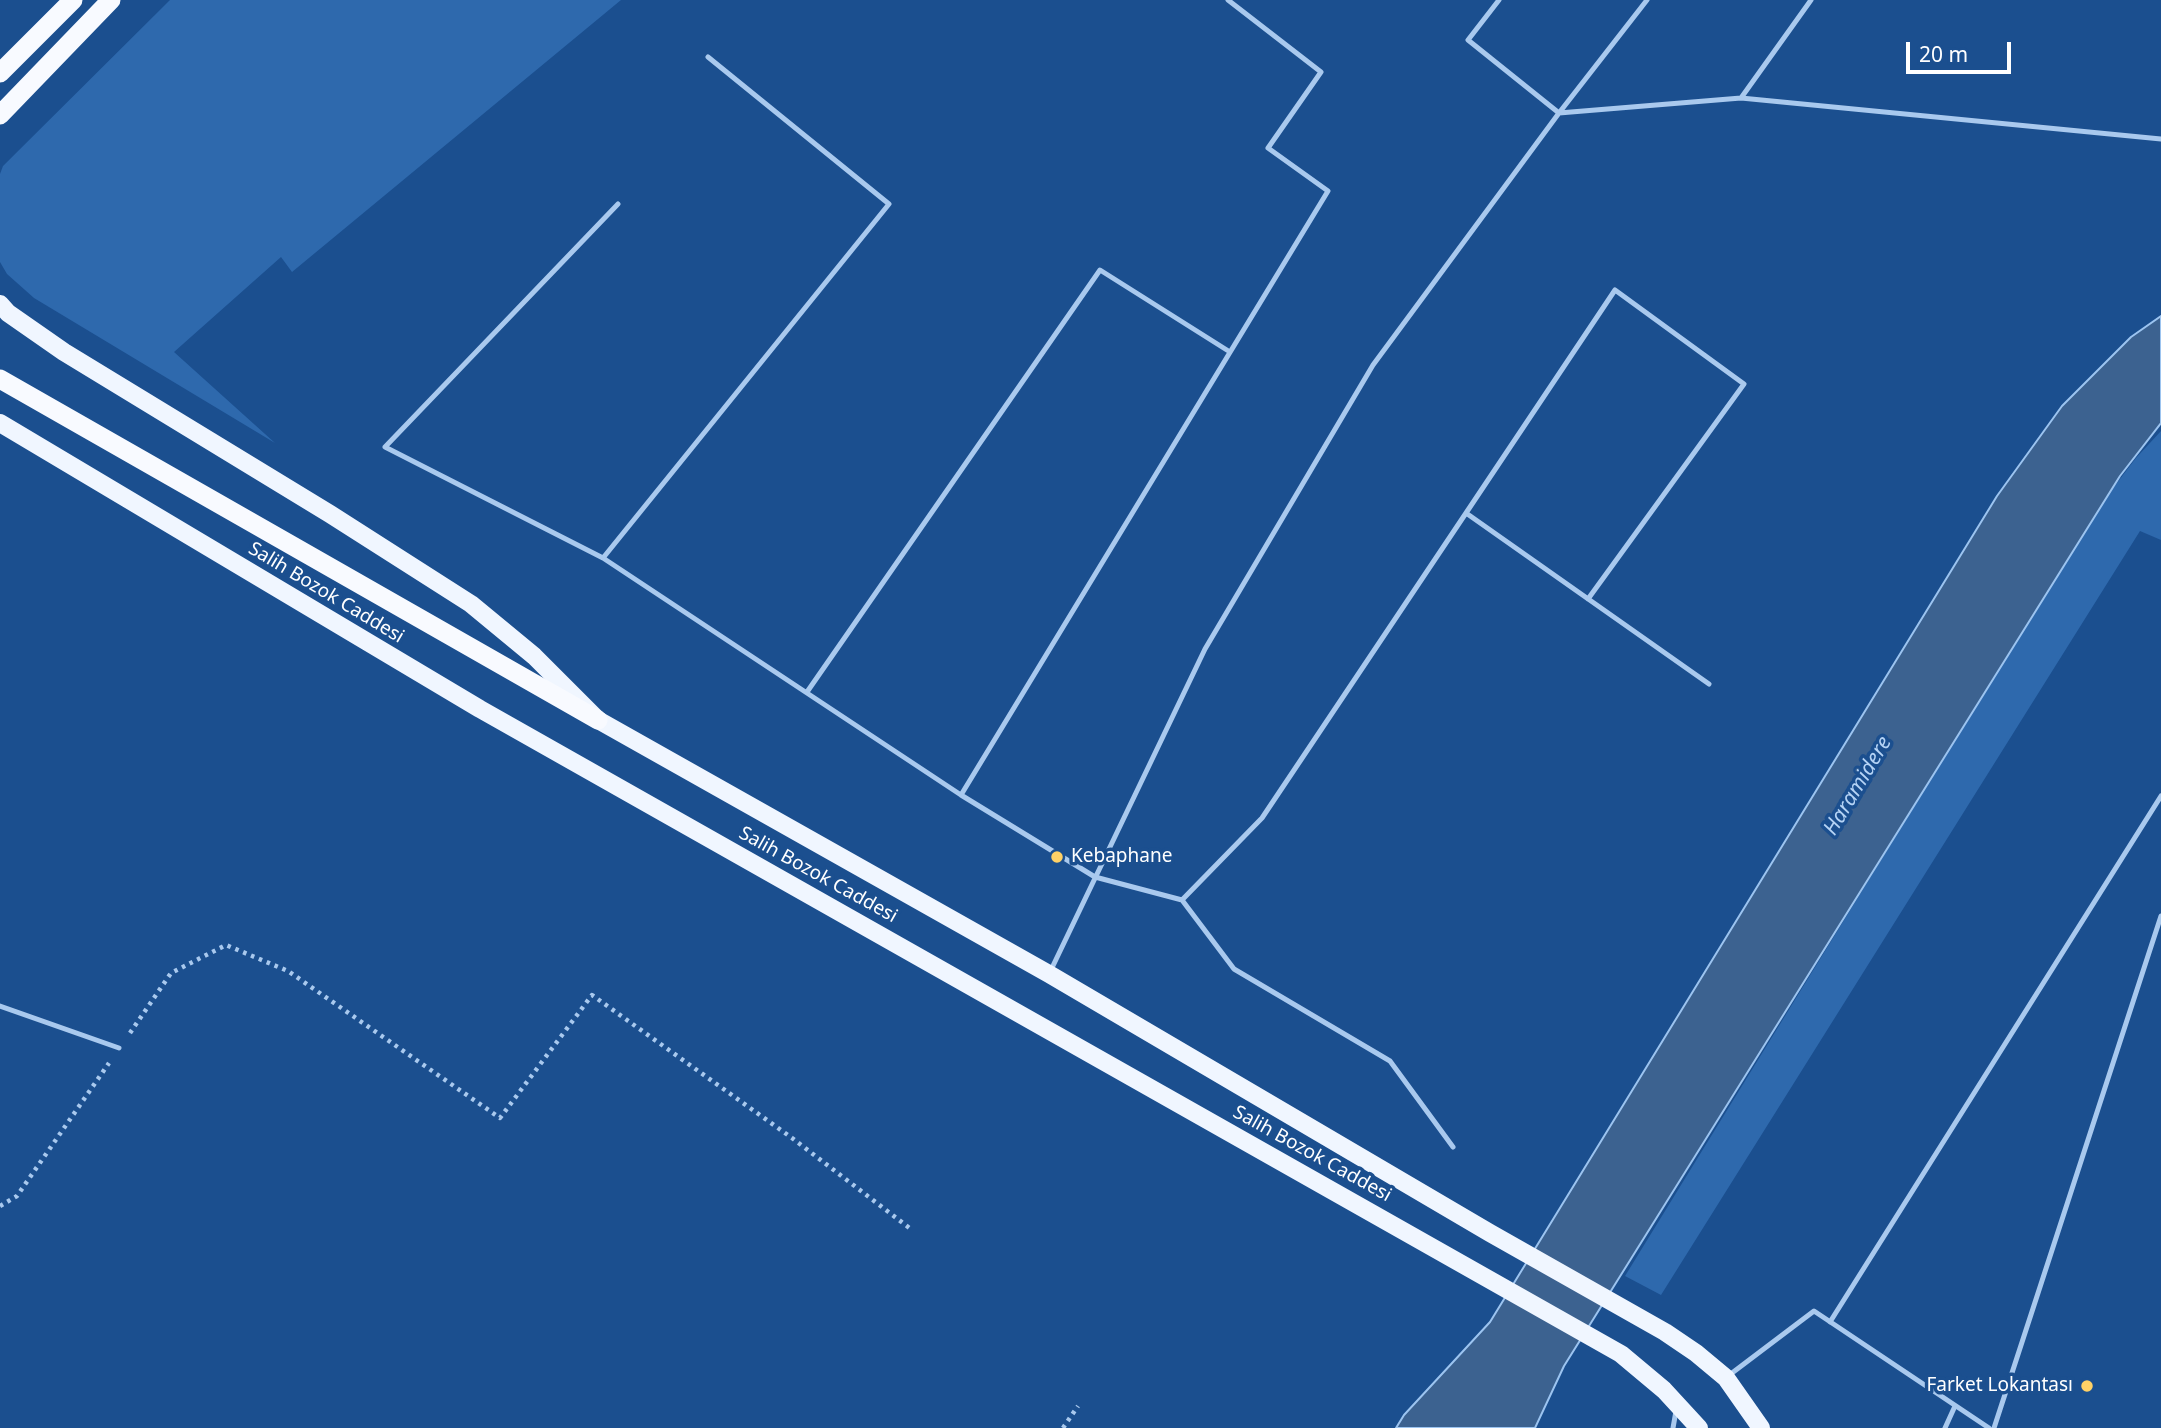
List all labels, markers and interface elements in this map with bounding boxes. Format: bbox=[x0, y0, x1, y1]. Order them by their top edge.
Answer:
scale bar bbox=[1909, 28, 2014, 72]
text: 20 m bbox=[1919, 40, 1968, 68]
street label: Salih Bozok Caddesi bbox=[244, 538, 408, 648]
water label: Haramidere bbox=[1819, 732, 1897, 840]
street label: Salih Bozok Caddesi bbox=[735, 822, 901, 928]
place label: Kebaphane bbox=[1071, 846, 1172, 868]
marker: Kebaphane bbox=[1049, 849, 1065, 865]
street label: Salih Bozok Caddesi bbox=[1229, 1101, 1395, 1207]
place label: Farket Lokantası bbox=[1926, 1375, 2073, 1397]
marker: Farket Lokantası bbox=[2079, 1378, 2095, 1394]

